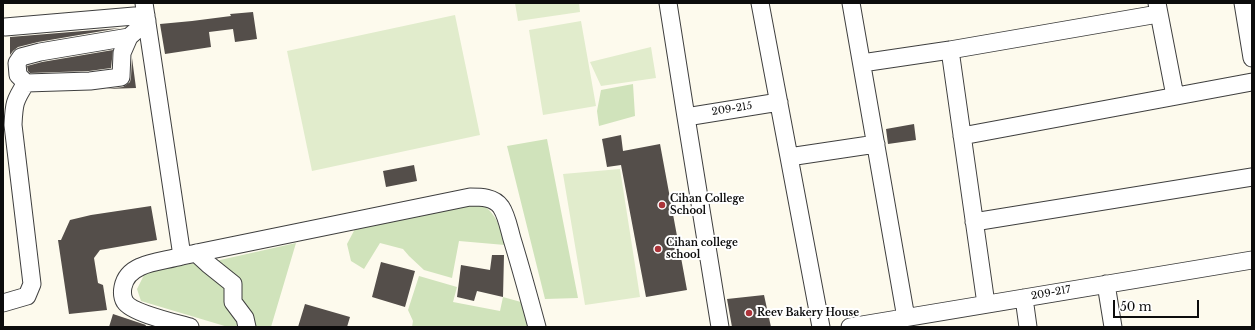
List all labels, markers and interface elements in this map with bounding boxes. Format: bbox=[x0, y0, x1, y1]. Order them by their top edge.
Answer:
street label: 209-215 bbox=[711, 100, 753, 118]
place label: Cihan College School bbox=[670, 193, 744, 216]
marker: Cihan College School bbox=[657, 200, 667, 210]
place label: Cihan college school bbox=[666, 237, 738, 260]
marker: Cihan college school bbox=[653, 244, 663, 254]
street label: 209-217 bbox=[1030, 284, 1072, 302]
scale bar bbox=[1115, 292, 1201, 318]
text: 50 m bbox=[1120, 299, 1152, 314]
place label: Reev Bakery House bbox=[757, 307, 859, 319]
marker: Reev Bakery House bbox=[744, 308, 754, 318]

